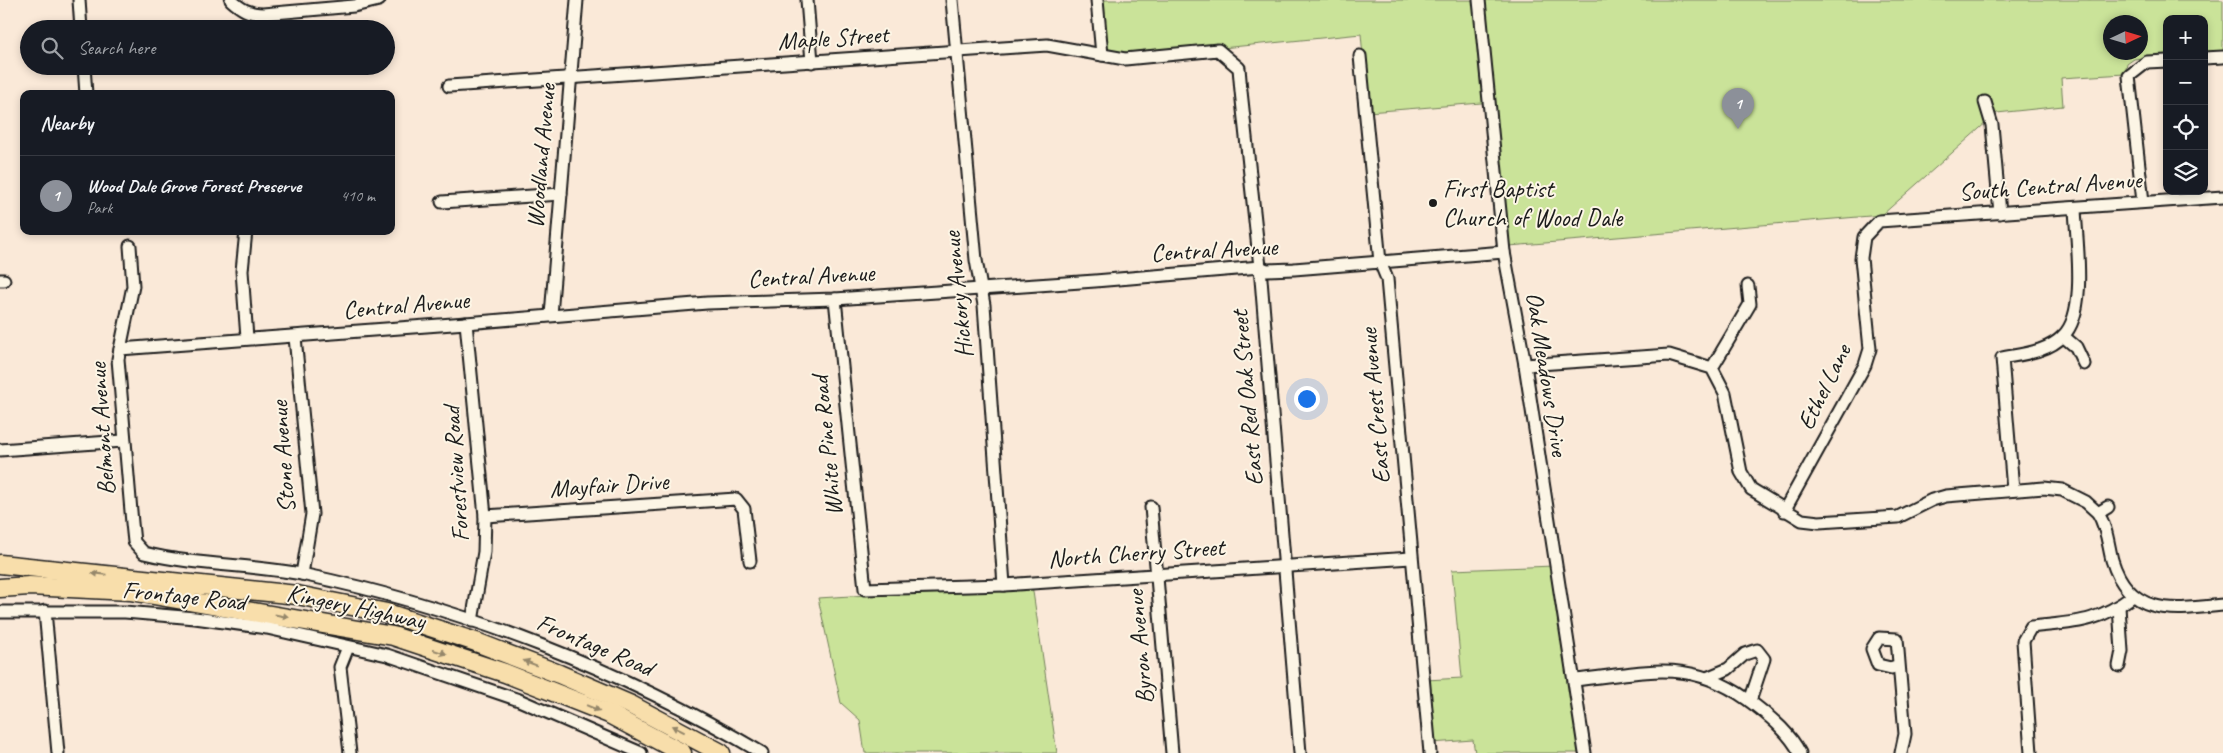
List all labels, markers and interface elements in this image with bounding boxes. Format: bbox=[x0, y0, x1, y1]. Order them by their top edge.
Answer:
north arrow bbox=[2103, 15, 2148, 60]
map controls bbox=[2163, 15, 2208, 195]
button: + bbox=[2163, 15, 2208, 60]
street label: Maple Street bbox=[777, 18, 892, 58]
search box bbox=[20, 20, 395, 75]
icon: search bbox=[38, 34, 66, 62]
text: Search here bbox=[78, 36, 155, 60]
button: − bbox=[2163, 60, 2208, 105]
street label: Woodland Avenue bbox=[519, 81, 563, 229]
pin: 1 bbox=[1722, 88, 1754, 129]
button: locate bbox=[2163, 105, 2208, 150]
text: Nearby bbox=[40, 110, 93, 136]
button: layers bbox=[2163, 150, 2208, 195]
street label: South Central Avenue bbox=[1958, 164, 2144, 208]
place label: First Baptist Church of Wood Dale bbox=[1443, 173, 1624, 234]
text: Wood Dale Grove Forest Preserve bbox=[87, 174, 301, 198]
text: 1 bbox=[52, 186, 60, 206]
text: 410 m bbox=[341, 186, 375, 206]
marker: First Baptist Church of Wood Dale bbox=[1427, 197, 1439, 209]
text: Park bbox=[87, 198, 112, 218]
street label: Hickory Avenue bbox=[935, 228, 981, 360]
street label: Central Avenue bbox=[1150, 231, 1280, 269]
street label: Central Avenue bbox=[747, 257, 877, 295]
street label: Central Avenue bbox=[342, 283, 472, 326]
street label: Oak Meadows Drive bbox=[1518, 290, 1576, 460]
street label: East Red Oak Street bbox=[1223, 306, 1271, 487]
street label: East Crest Avenue bbox=[1352, 325, 1398, 485]
street label: Ethel Lane bbox=[1790, 337, 1859, 435]
street label: Belmont Avenue bbox=[81, 360, 123, 496]
street label: White Pine Road bbox=[803, 370, 850, 518]
your location bbox=[1294, 386, 1320, 412]
street label: Stone Avenue bbox=[263, 398, 303, 514]
street label: Forestview Road bbox=[435, 402, 477, 543]
street label: Mayfair Drive bbox=[549, 465, 671, 505]
street label: North Cherry Street bbox=[1047, 531, 1228, 575]
one-way arrow bbox=[91, 570, 107, 578]
street label: Frontage Road bbox=[121, 574, 251, 619]
street label: Kingery Highway bbox=[284, 577, 430, 638]
street label: Byron Avenue bbox=[1119, 587, 1161, 705]
street label: Frontage Road bbox=[532, 606, 662, 685]
one-way arrow bbox=[274, 612, 290, 620]
one-way arrow bbox=[433, 648, 448, 656]
one-way arrow bbox=[522, 659, 537, 667]
one-way arrow bbox=[585, 705, 600, 712]
one-way arrow bbox=[671, 725, 686, 733]

